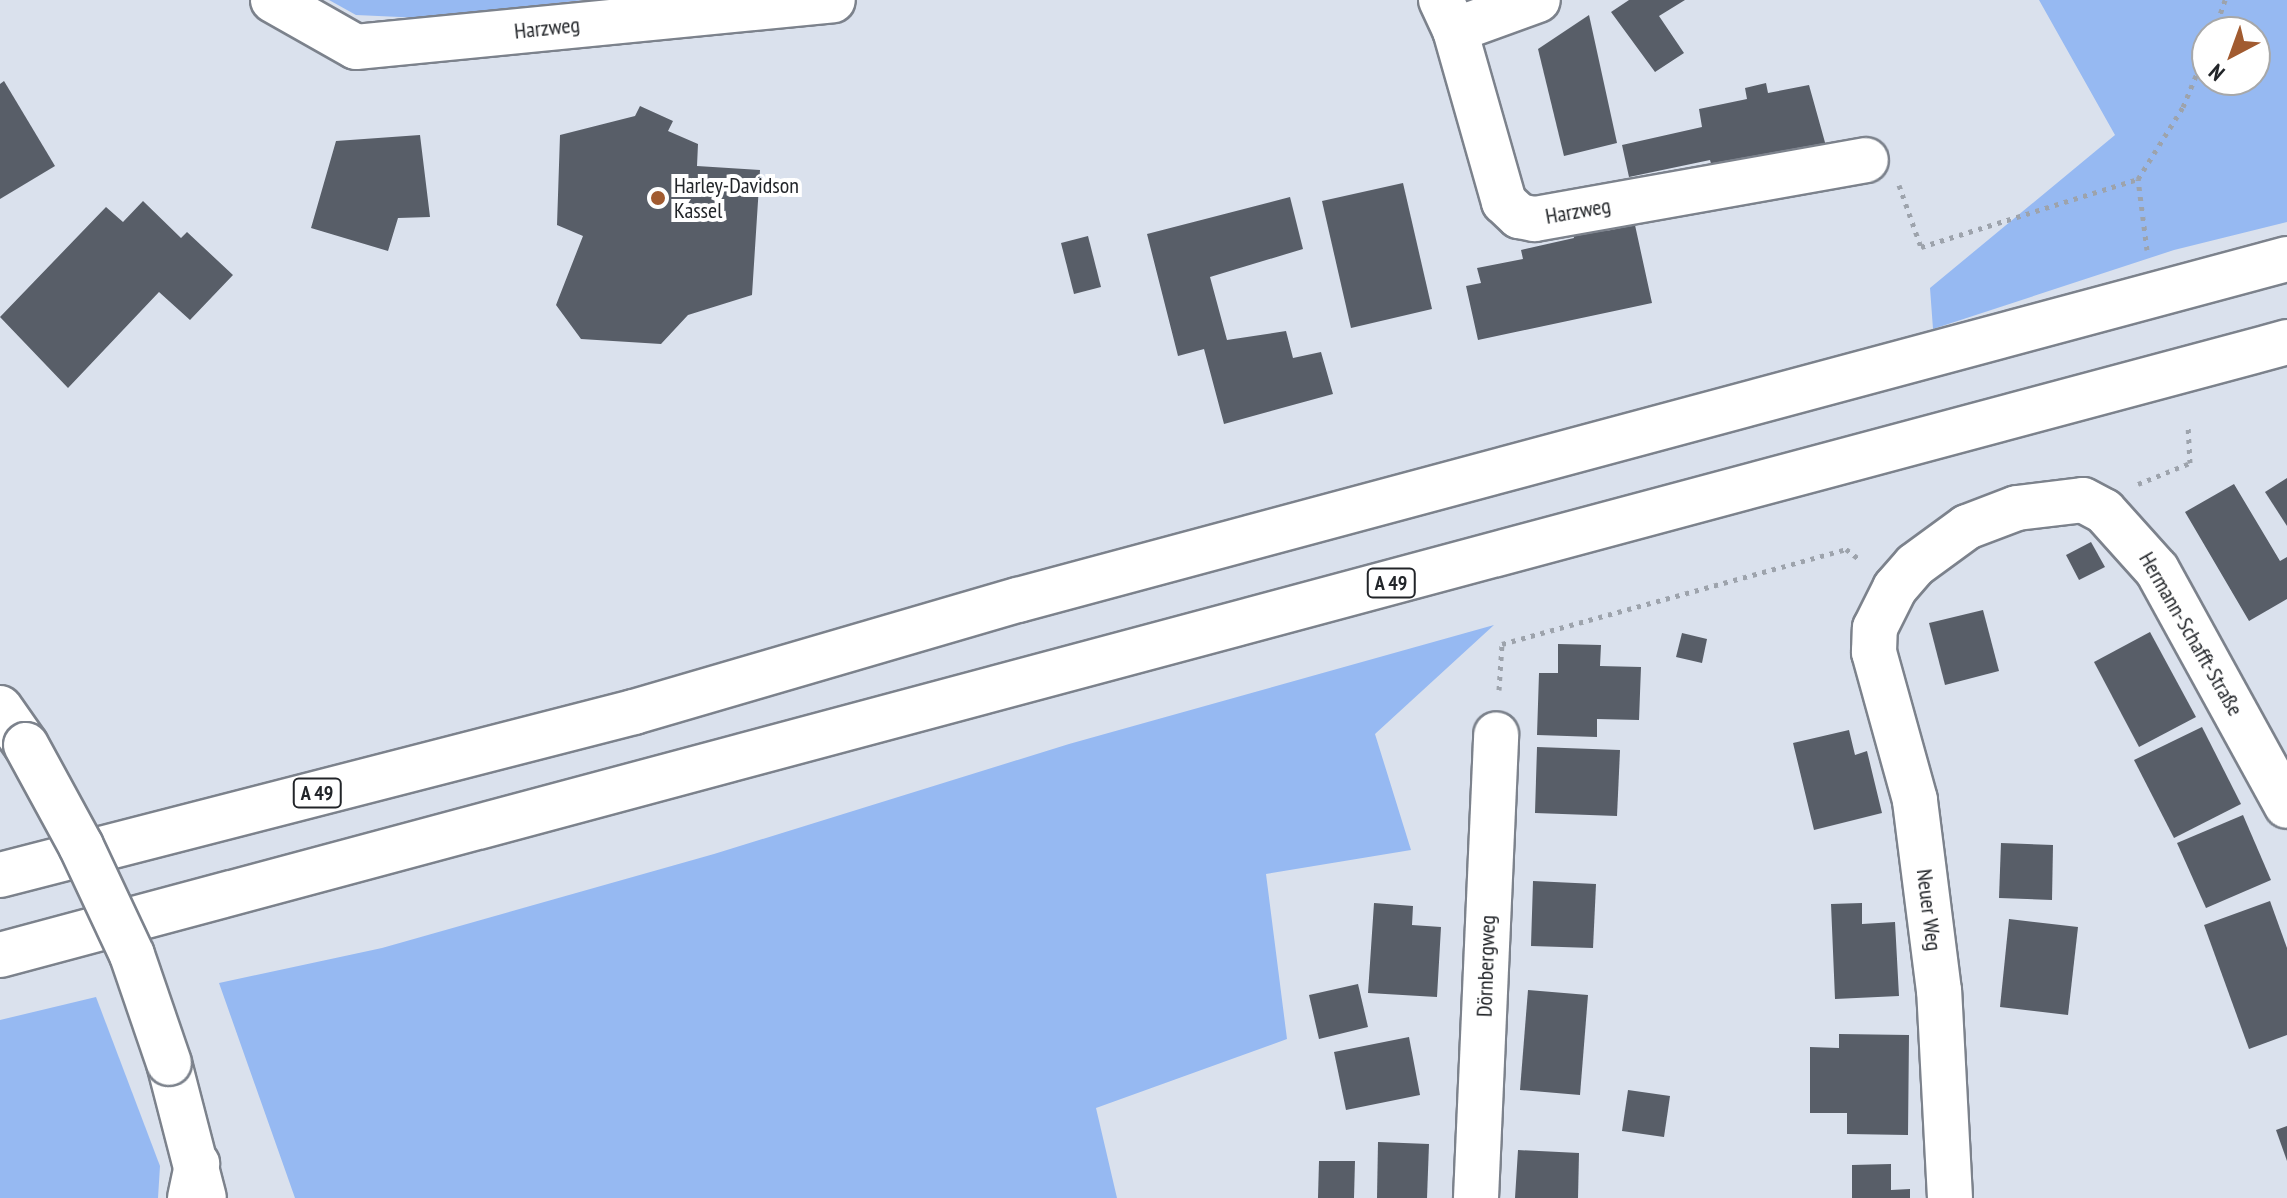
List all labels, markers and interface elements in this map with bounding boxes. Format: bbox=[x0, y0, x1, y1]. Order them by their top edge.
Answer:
street label: Harzweg bbox=[513, 11, 581, 45]
north arrow bbox=[2191, 16, 2271, 96]
text: N bbox=[2203, 58, 2230, 87]
place label: Harley-Davidson Kassel bbox=[674, 172, 799, 224]
marker: Harley-Davidson Kassel bbox=[649, 189, 667, 207]
street label: Harzweg bbox=[1543, 192, 1613, 230]
street label: Hermann-Schafft-Straße bbox=[2133, 547, 2249, 721]
road number: A 49 bbox=[1365, 567, 1417, 599]
road number: A 49 bbox=[291, 777, 343, 809]
street label: Neuer Weg bbox=[1911, 867, 1947, 953]
street label: Dörnbergweg bbox=[1471, 915, 1501, 1017]

